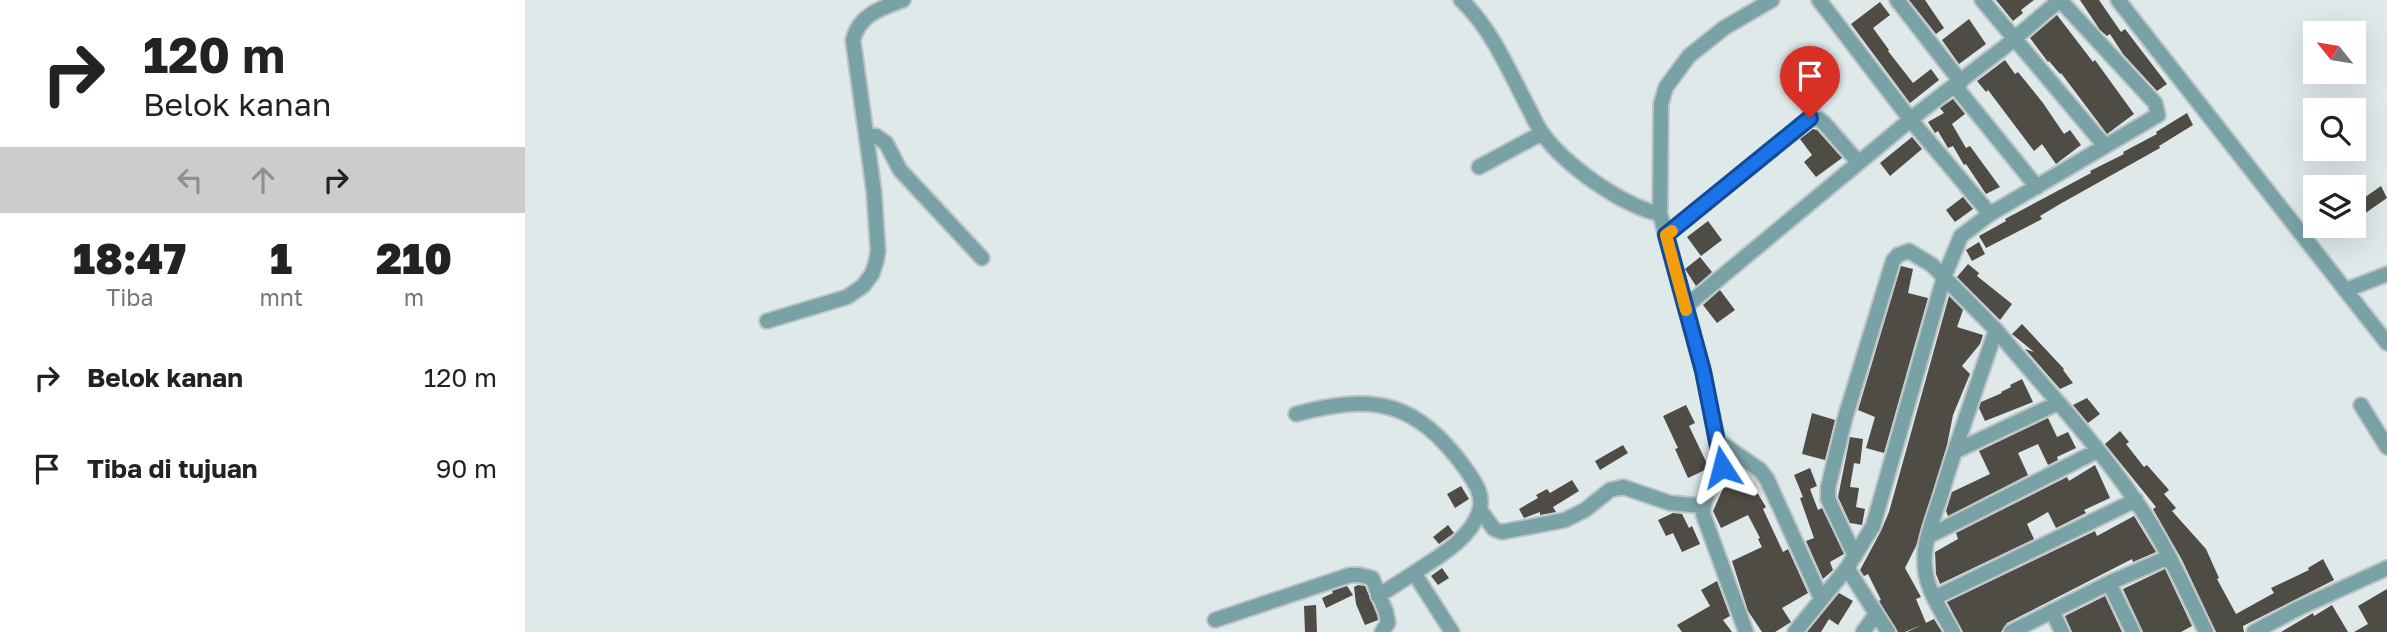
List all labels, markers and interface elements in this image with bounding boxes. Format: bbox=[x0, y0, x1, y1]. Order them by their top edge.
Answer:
north arrow bbox=[2303, 21, 2366, 84]
map controls bbox=[2303, 21, 2366, 238]
text: 120 m bbox=[143, 25, 285, 84]
icon: right bbox=[28, 28, 119, 119]
pin bbox=[1780, 46, 1840, 118]
icon: arrive bbox=[1791, 57, 1829, 95]
text: Belok kanan bbox=[143, 85, 331, 123]
button: search bbox=[2303, 98, 2366, 161]
icon: left bbox=[171, 161, 209, 199]
icon: ahead bbox=[244, 161, 282, 199]
icon: right bbox=[317, 161, 355, 199]
button: layers bbox=[2303, 175, 2366, 238]
text: 18:47 bbox=[73, 233, 186, 283]
text: 1 bbox=[270, 233, 292, 283]
text: 210 bbox=[376, 233, 452, 283]
text: Tiba bbox=[106, 283, 153, 311]
text: mnt bbox=[259, 283, 303, 311]
text: m bbox=[404, 283, 424, 311]
icon: right bbox=[28, 359, 66, 397]
text: Belok kanan bbox=[87, 362, 243, 393]
text: 120 m bbox=[424, 362, 497, 393]
position arrow bbox=[1685, 430, 1759, 504]
icon: arrive bbox=[28, 450, 66, 488]
text: Tiba di tujuan bbox=[87, 453, 257, 484]
text: 90 m bbox=[436, 453, 497, 484]

